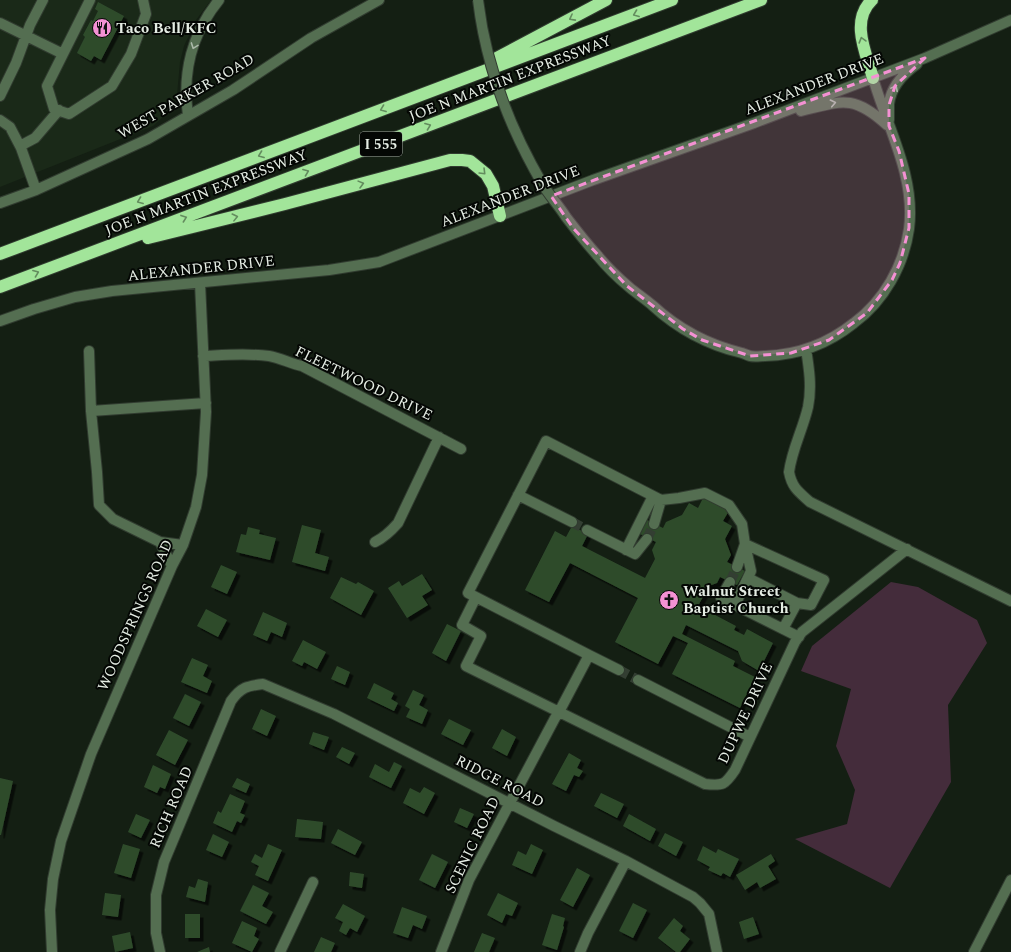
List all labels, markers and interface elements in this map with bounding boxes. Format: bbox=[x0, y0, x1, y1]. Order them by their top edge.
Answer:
one-way arrow bbox=[632, 9, 639, 17]
one-way arrow bbox=[569, 13, 576, 21]
restaurant icon: Taco Bell/KFC bbox=[91, 17, 113, 39]
place label: Taco Bell/KFC bbox=[116, 17, 217, 40]
street label: JOE N MARTIN EXPRESSWAY bbox=[406, 29, 615, 128]
one-way arrow bbox=[859, 37, 867, 44]
one-way arrow bbox=[190, 43, 199, 50]
street label: ALEXANDER DRIVE bbox=[741, 47, 887, 122]
street label: WEST PARKER ROAD bbox=[114, 48, 259, 145]
one-way arrow bbox=[890, 85, 898, 92]
one-way arrow bbox=[829, 100, 836, 108]
one-way arrow bbox=[379, 104, 386, 112]
one-way arrow bbox=[424, 123, 431, 131]
road number: I 555 bbox=[360, 132, 402, 156]
street label: JOE N MARTIN EXPRESSWAY bbox=[102, 143, 311, 242]
one-way arrow bbox=[258, 150, 265, 158]
street label: ALEXANDER DRIVE bbox=[437, 159, 583, 234]
one-way arrow bbox=[478, 167, 486, 175]
one-way arrow bbox=[303, 169, 310, 177]
one-way arrow bbox=[357, 180, 364, 189]
one-way arrow bbox=[136, 196, 143, 204]
one-way arrow bbox=[232, 213, 238, 221]
one-way arrow bbox=[181, 214, 188, 222]
street label: ALEXANDER DRIVE bbox=[126, 249, 276, 288]
one-way arrow bbox=[33, 270, 40, 278]
street label: FLEETWOOD DRIVE bbox=[291, 340, 437, 427]
street label: WOODSPRINGS ROAD bbox=[92, 536, 179, 695]
place label: Walnut Street Baptist Church bbox=[683, 580, 789, 620]
church icon: Walnut Street Baptist Church bbox=[658, 589, 680, 611]
street label: DUPWE DRIVE bbox=[712, 659, 779, 768]
street label: RIDGE ROAD bbox=[451, 749, 548, 814]
street label: RICH ROAD bbox=[144, 763, 199, 852]
street label: SCENIC ROAD bbox=[439, 793, 506, 898]

